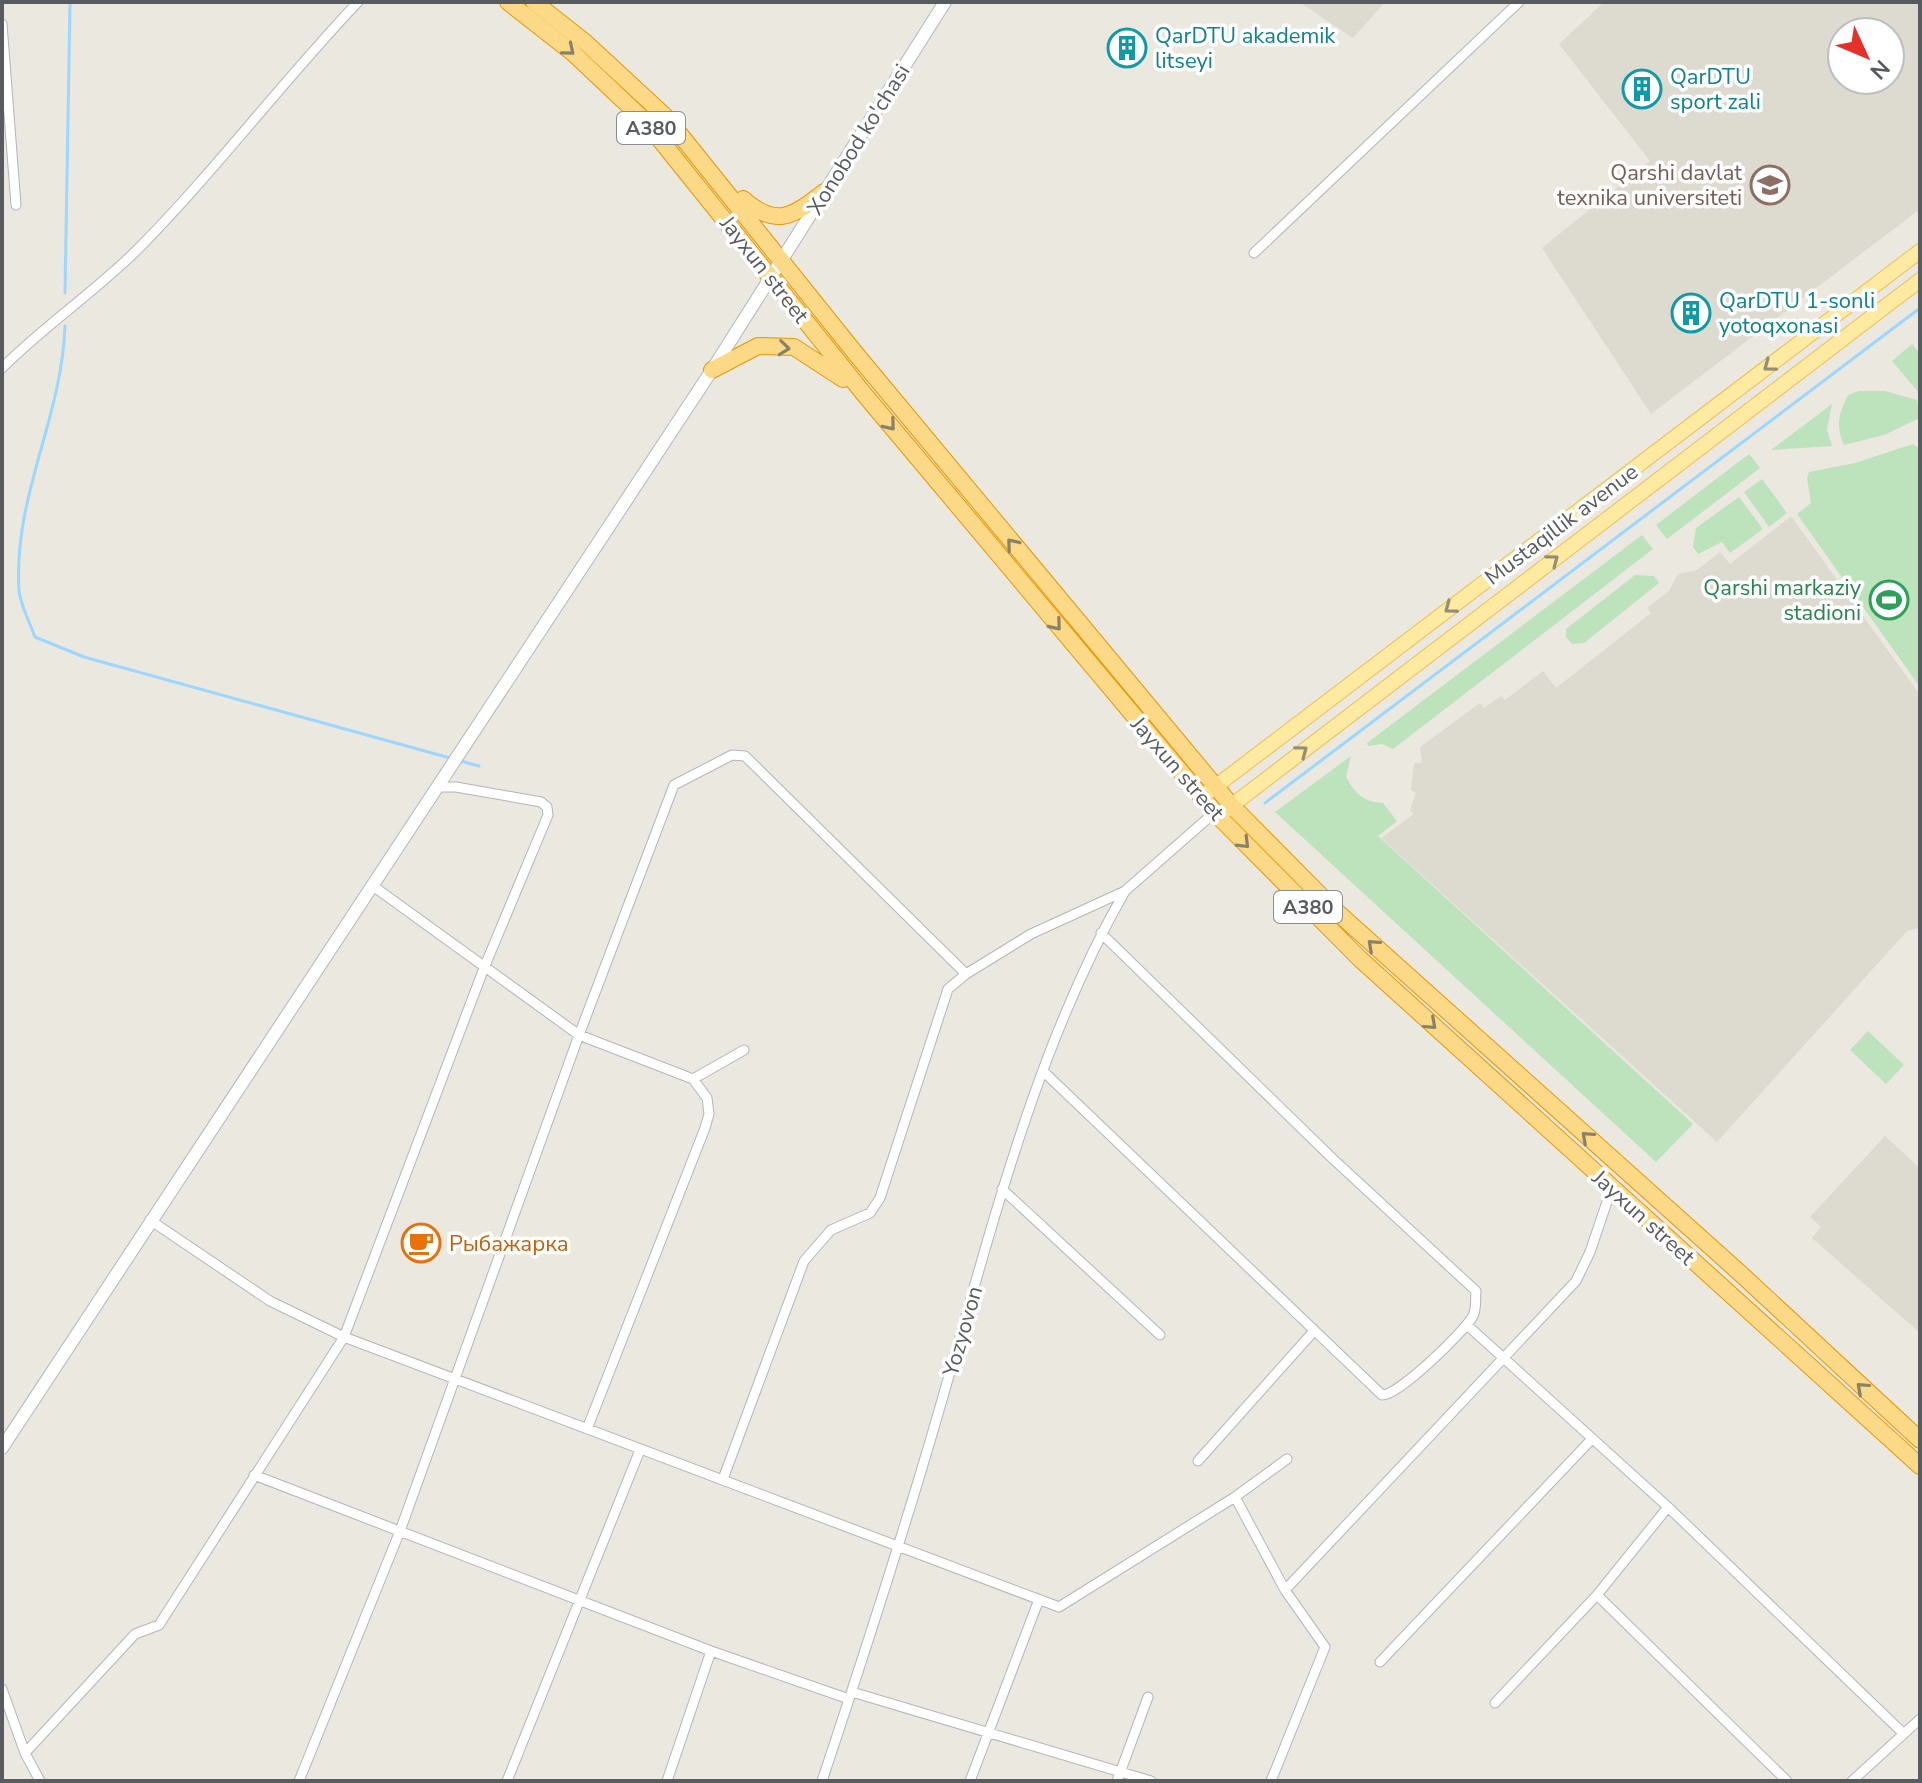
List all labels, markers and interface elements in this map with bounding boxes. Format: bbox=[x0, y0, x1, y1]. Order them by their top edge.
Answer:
north arrow bbox=[1826, 16, 1906, 96]
place label: QarDTU akademik litseyi bbox=[1155, 21, 1336, 76]
building icon: QarDTU akademik litseyi bbox=[1106, 27, 1148, 69]
one-way arrow bbox=[560, 40, 575, 55]
text: N bbox=[1863, 53, 1896, 86]
street label: Xonobod ko'chasi bbox=[800, 58, 917, 221]
place label: QarDTU sport zali bbox=[1670, 62, 1761, 117]
building icon: QarDTU sport zali bbox=[1621, 68, 1663, 110]
road number: A380 bbox=[617, 112, 685, 144]
place label: Qarshi davlat texnika universiteti bbox=[1557, 158, 1742, 213]
school or university icon: Qarshi davlat texnika universiteti bbox=[1749, 164, 1791, 206]
street label: Jayxun street bbox=[712, 209, 816, 330]
place label: QarDTU 1-sonli yotoqxonasi bbox=[1719, 286, 1875, 341]
building icon: QarDTU 1-sonli yotoqxonasi bbox=[1670, 292, 1712, 334]
one-way arrow bbox=[778, 339, 791, 356]
one-way arrow bbox=[1763, 356, 1777, 370]
one-way arrow bbox=[880, 416, 895, 430]
street label: Mustaqillik avenue bbox=[1479, 457, 1644, 592]
one-way arrow bbox=[1008, 538, 1022, 553]
one-way arrow bbox=[1544, 555, 1559, 569]
place label: Qarshi markaziy stadioni bbox=[1703, 573, 1862, 628]
sports icon: Qarshi markaziy stadioni bbox=[1868, 579, 1910, 621]
one-way arrow bbox=[1444, 598, 1459, 612]
one-way arrow bbox=[1046, 615, 1061, 630]
street label: Jayxun street bbox=[1123, 709, 1231, 827]
one-way arrow bbox=[1293, 747, 1308, 761]
one-way arrow bbox=[1235, 834, 1250, 848]
road number: A380 bbox=[1274, 891, 1342, 923]
one-way arrow bbox=[1368, 940, 1383, 954]
one-way arrow bbox=[1422, 1014, 1436, 1029]
one-way arrow bbox=[1582, 1133, 1597, 1147]
street label: Jayxun street bbox=[1585, 1163, 1701, 1272]
cafe icon: Рыбажарка bbox=[400, 1222, 442, 1264]
place label: Рыбажарка bbox=[449, 1229, 569, 1259]
street label: Yozyovon bbox=[935, 1283, 990, 1381]
one-way arrow bbox=[1857, 1383, 1872, 1397]

